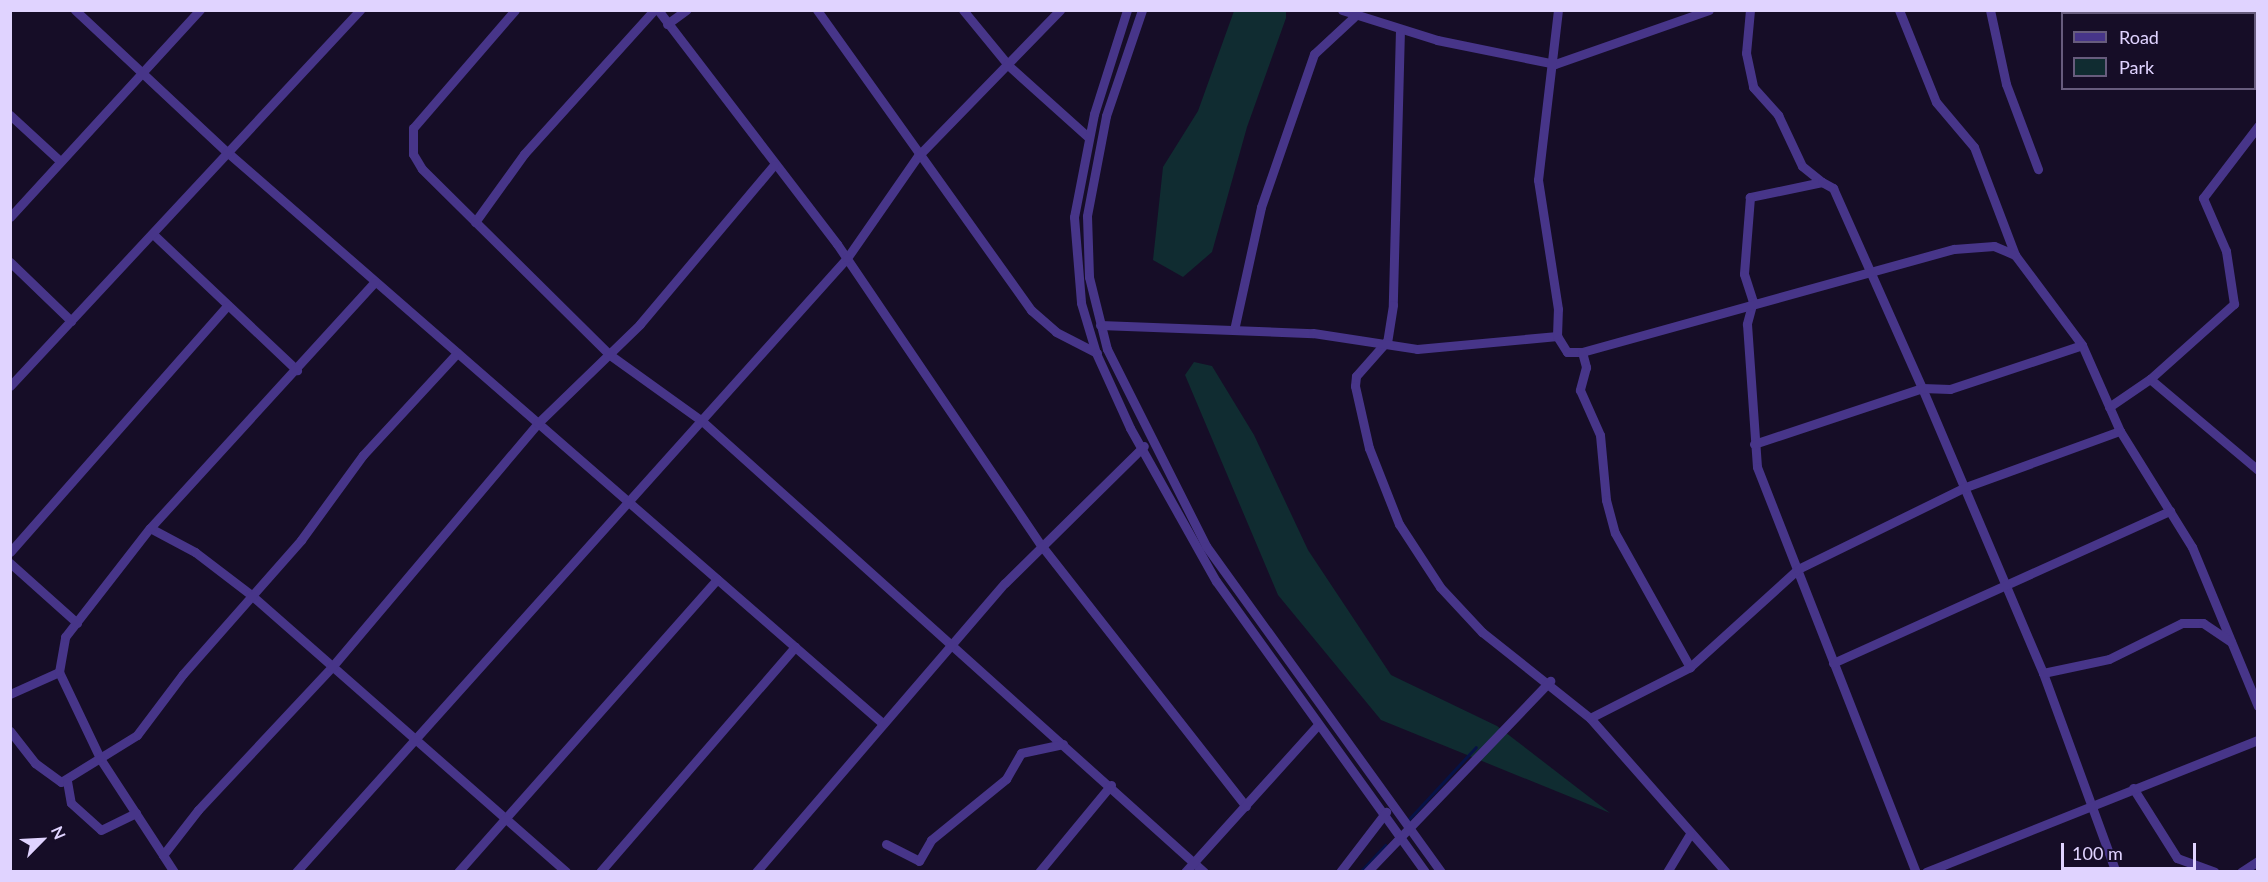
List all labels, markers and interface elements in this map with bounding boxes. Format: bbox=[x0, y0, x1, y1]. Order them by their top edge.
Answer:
legend bbox=[2061, 12, 2256, 90]
text: Road bbox=[2119, 26, 2159, 48]
text: Park bbox=[2119, 56, 2154, 78]
north arrow bbox=[12, 810, 72, 870]
text: N bbox=[48, 823, 70, 842]
scale bar bbox=[2064, 831, 2199, 869]
text: 100 m bbox=[2072, 842, 2123, 864]

